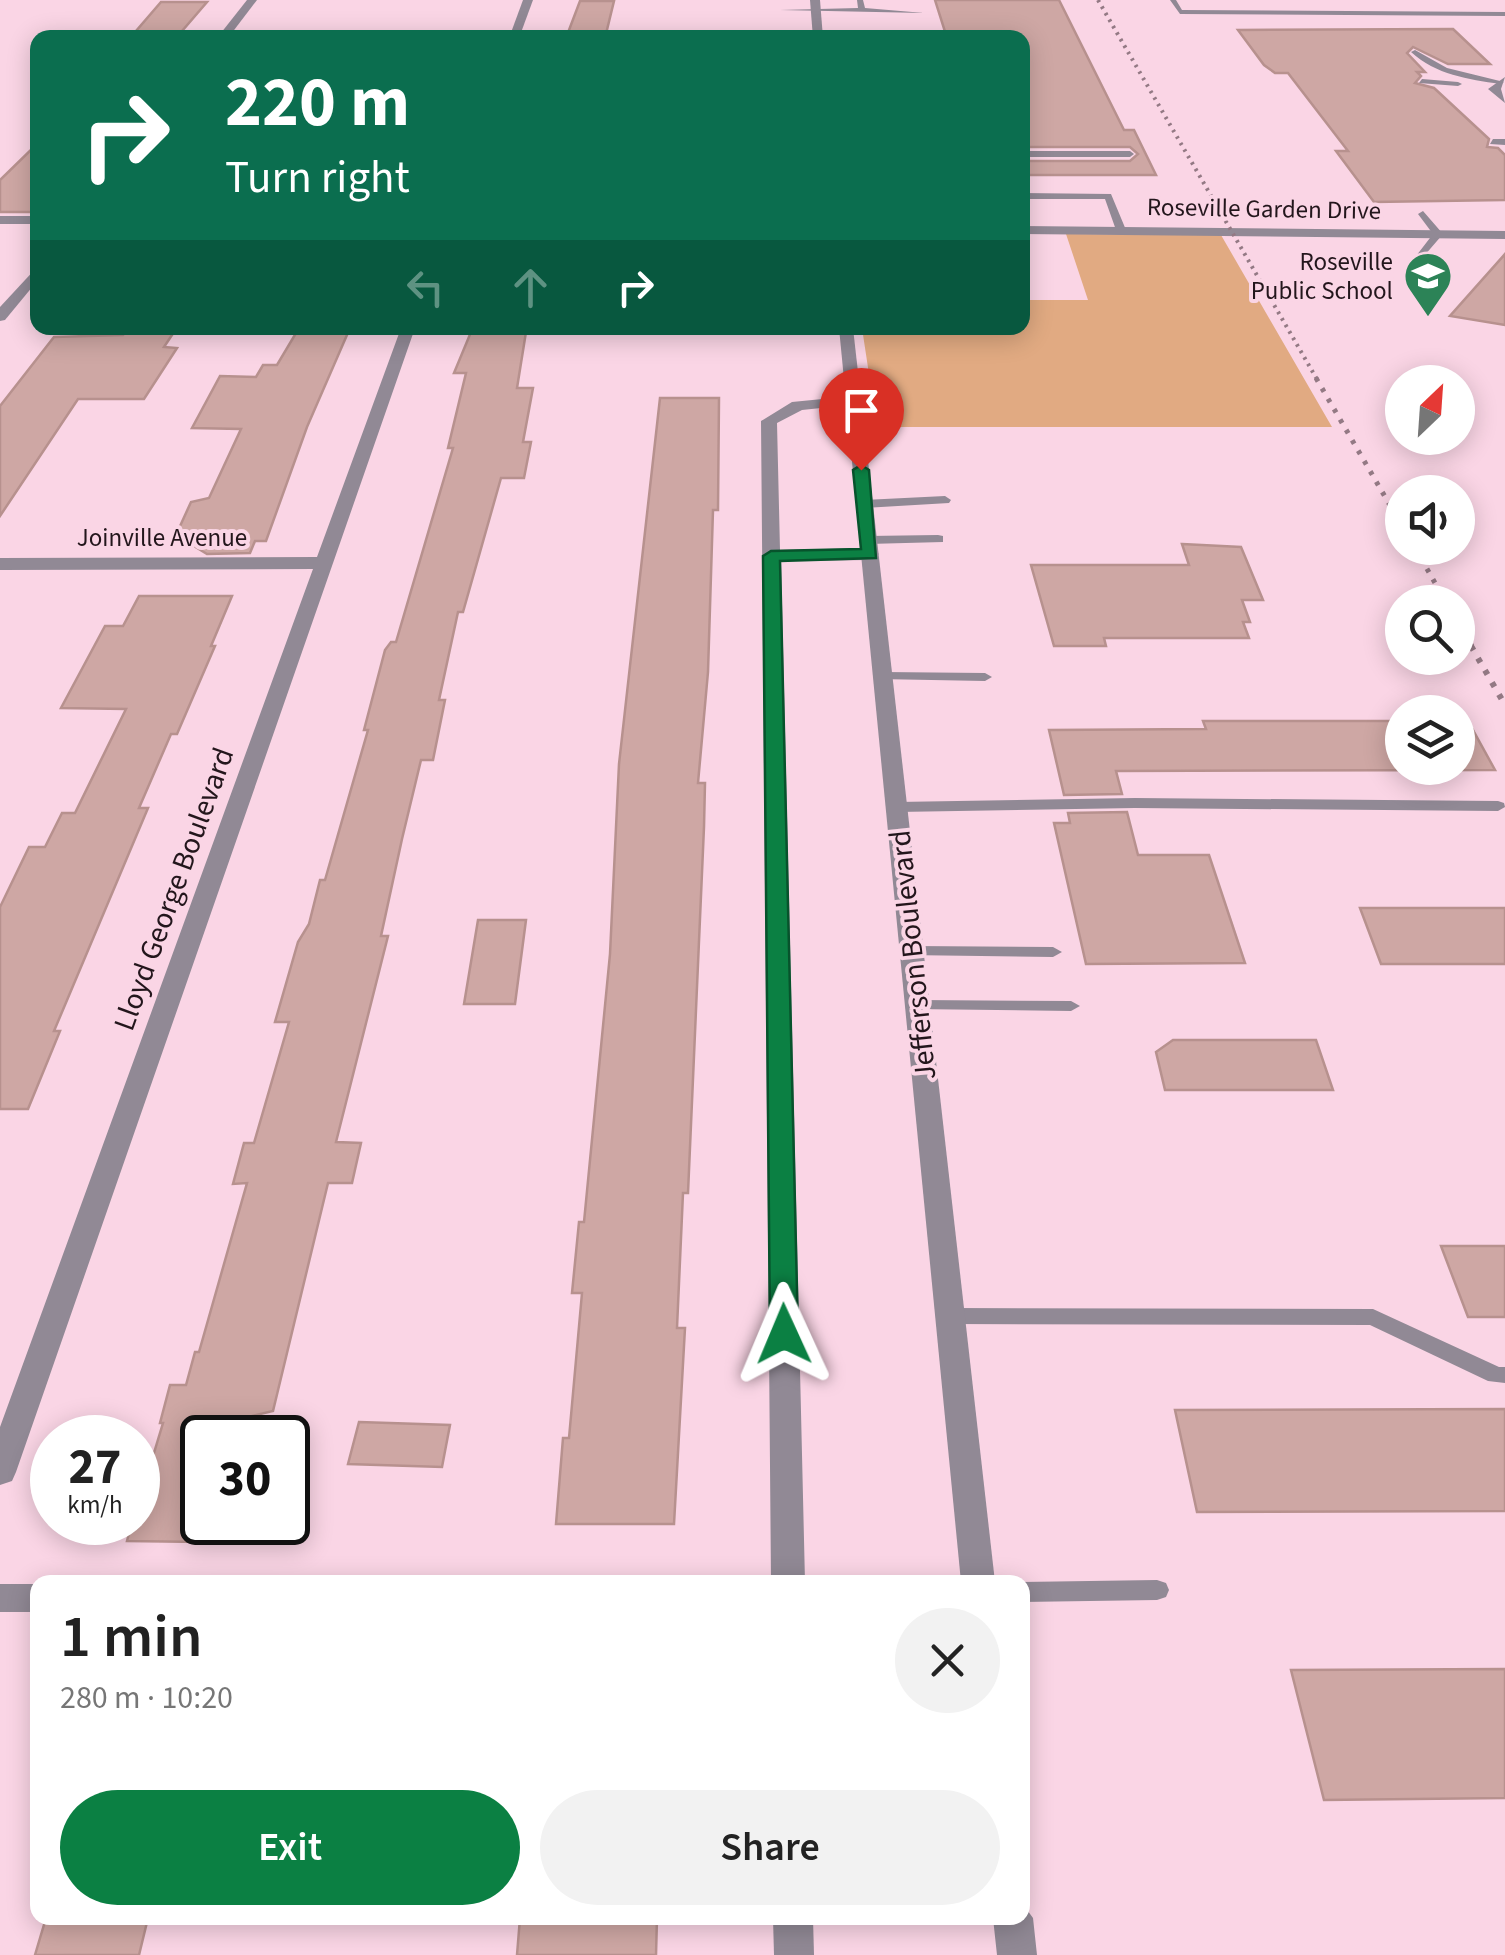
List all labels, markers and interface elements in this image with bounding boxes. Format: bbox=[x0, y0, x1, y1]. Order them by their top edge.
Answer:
text: 220 m bbox=[225, 53, 410, 153]
icon: right bbox=[60, 70, 190, 200]
text: Turn right bbox=[225, 146, 410, 210]
street label: Roseville Garden Drive bbox=[1147, 189, 1381, 229]
place label: Roseville Public School bbox=[1251, 244, 1393, 309]
school or university icon: Roseville Public School bbox=[1402, 250, 1454, 318]
icon: left bbox=[398, 260, 453, 315]
icon: ahead bbox=[503, 260, 558, 315]
icon: right bbox=[608, 260, 663, 315]
north arrow bbox=[1385, 365, 1475, 455]
map controls bbox=[1385, 365, 1475, 785]
pin bbox=[819, 368, 904, 471]
icon: arrive bbox=[834, 383, 889, 438]
button: sound bbox=[1385, 475, 1475, 565]
street label: Joinville Avenue bbox=[77, 520, 247, 556]
button: search bbox=[1385, 585, 1475, 675]
button: layers bbox=[1385, 695, 1475, 785]
street label: Lloyd George Boulevard bbox=[103, 741, 245, 1037]
street label: Jefferson Boulevard bbox=[879, 828, 947, 1082]
position arrow bbox=[732, 1282, 836, 1386]
speed limit sign: 30 bbox=[180, 1415, 310, 1545]
text: 27 bbox=[69, 1432, 121, 1503]
text: km/h bbox=[67, 1487, 123, 1523]
text: 1 min bbox=[60, 1595, 203, 1680]
button: close bbox=[895, 1608, 1000, 1713]
text: 280 m · 10:20 bbox=[60, 1675, 233, 1721]
button: Exit bbox=[60, 1790, 520, 1905]
button: Share bbox=[540, 1790, 1000, 1905]

